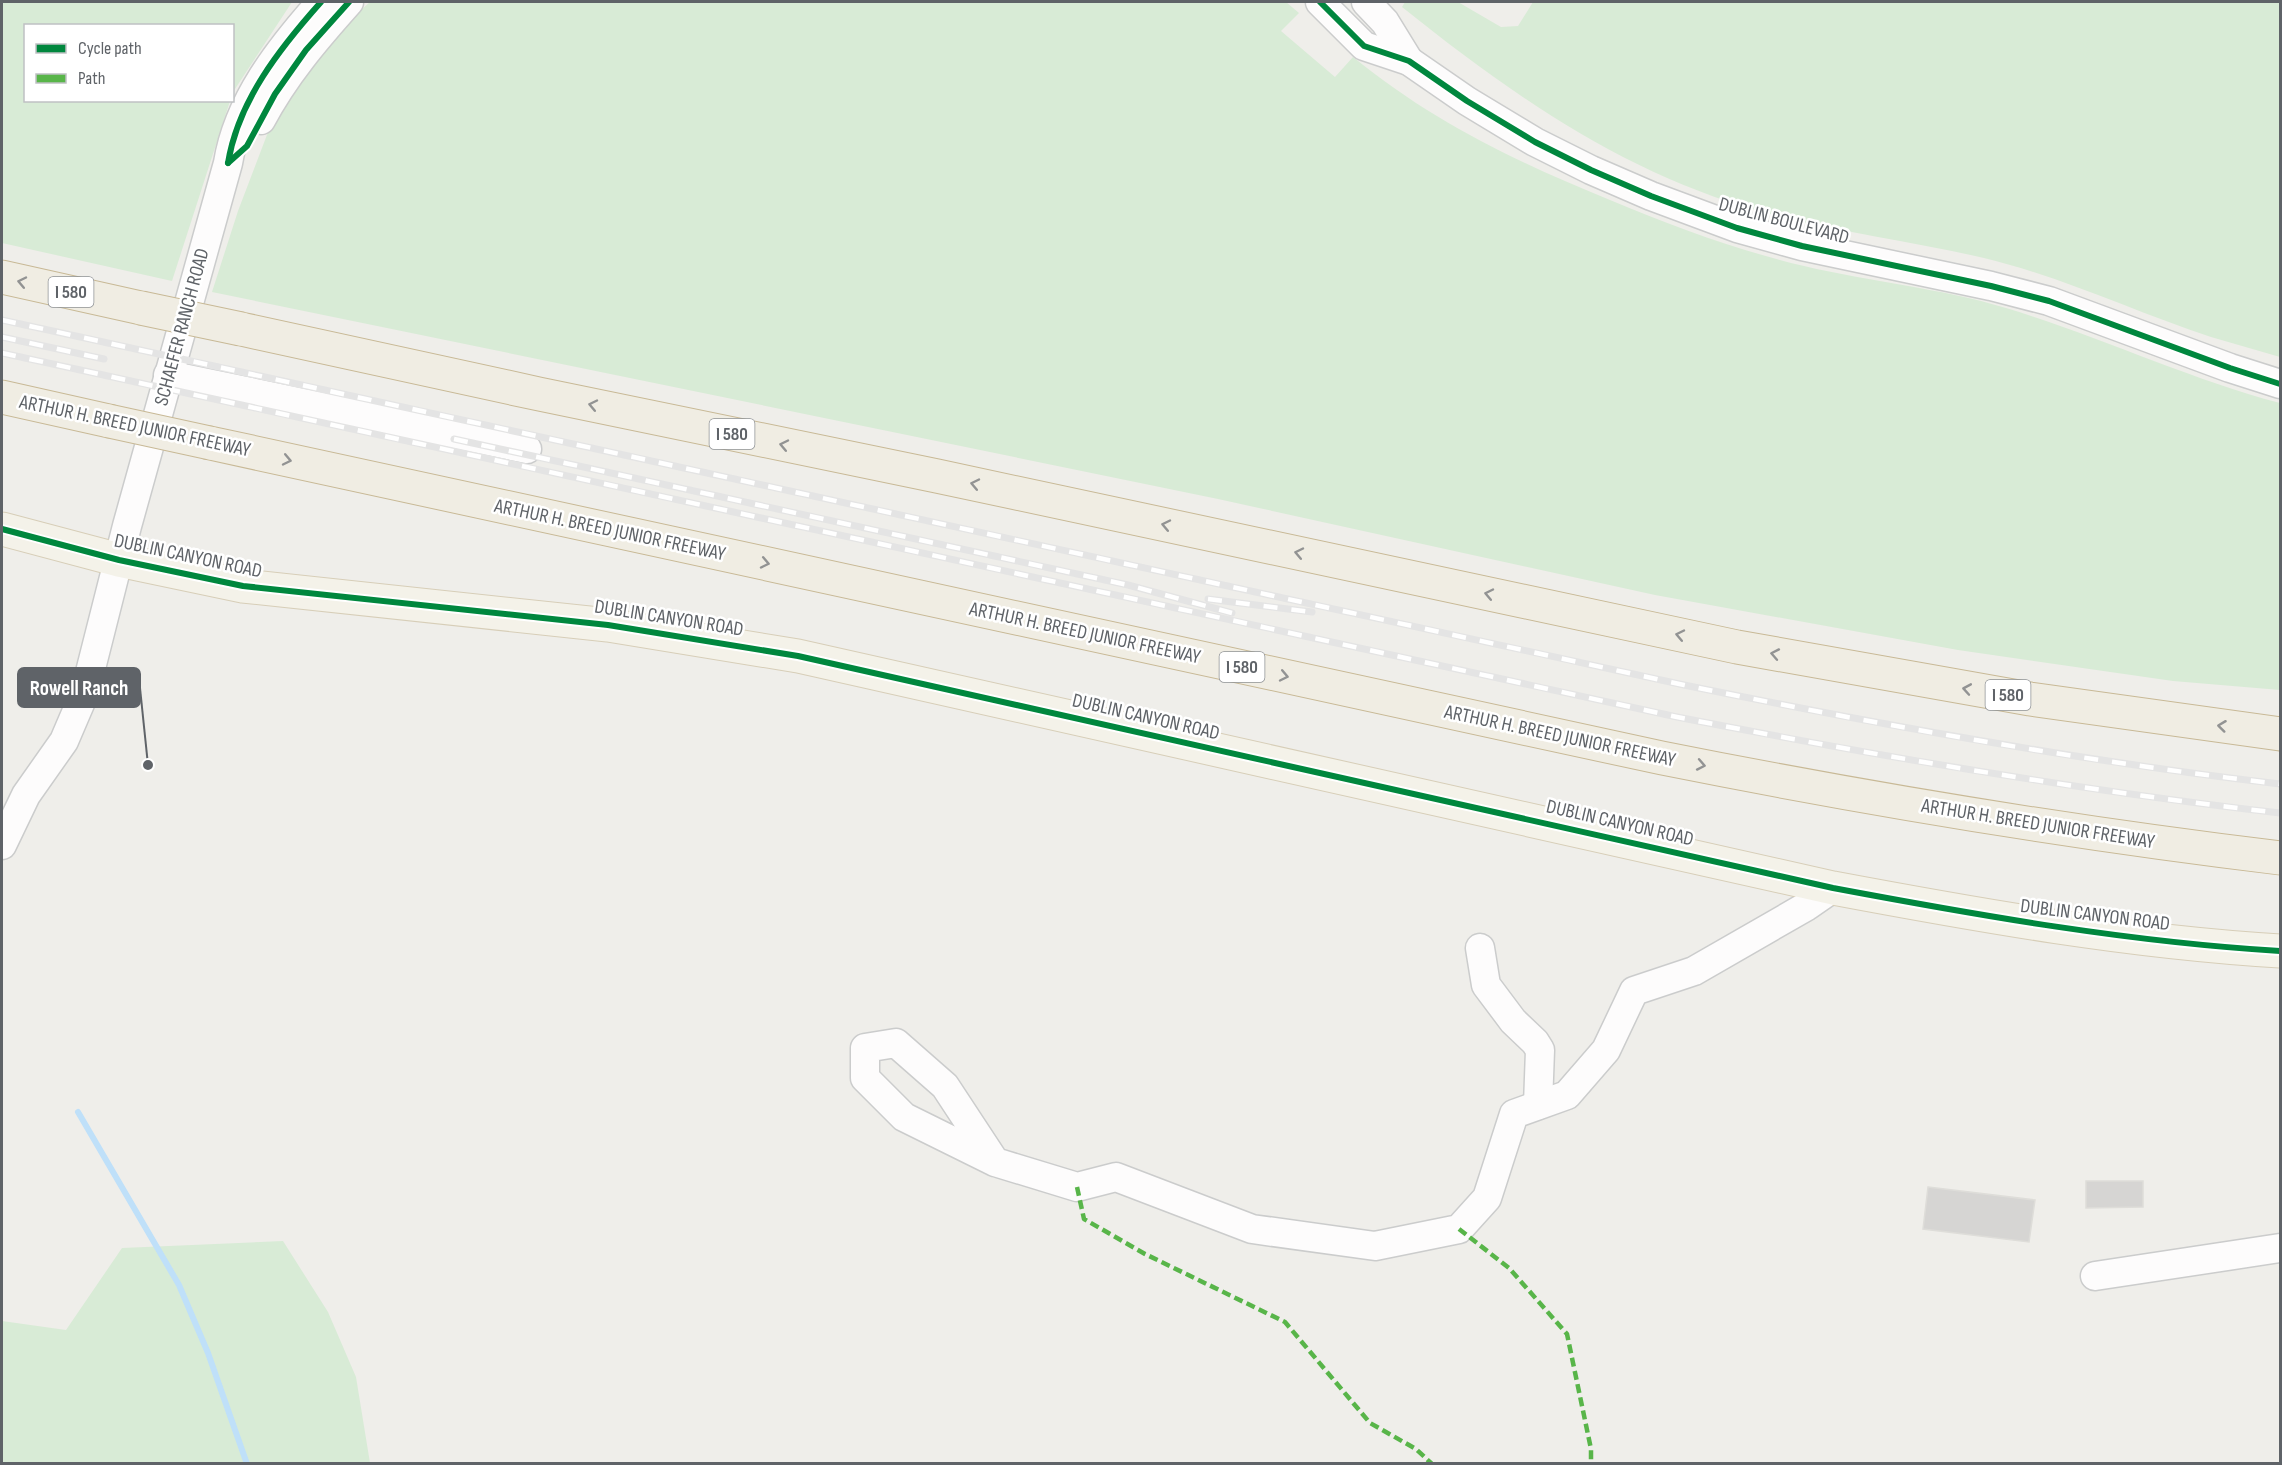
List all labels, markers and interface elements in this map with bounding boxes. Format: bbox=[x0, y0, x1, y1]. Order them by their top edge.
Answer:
legend bbox=[24, 24, 234, 102]
text: Cycle path bbox=[78, 38, 142, 59]
text: Path bbox=[78, 68, 106, 89]
street label: DUBLIN BOULEVARD bbox=[1716, 192, 1852, 250]
street label: SCHAEFER RANCH ROAD bbox=[149, 246, 215, 408]
one-way arrow bbox=[17, 276, 27, 289]
road number: I 580 bbox=[48, 277, 94, 307]
street label: ARTHUR H. BREED JUNIOR FREEWAY bbox=[16, 390, 253, 462]
one-way arrow bbox=[588, 399, 598, 412]
road number: I 580 bbox=[710, 419, 754, 449]
one-way arrow bbox=[779, 439, 789, 452]
one-way arrow bbox=[282, 452, 292, 465]
one-way arrow bbox=[970, 478, 980, 491]
street label: ARTHUR H. BREED JUNIOR FREEWAY bbox=[491, 494, 728, 566]
one-way arrow bbox=[1161, 519, 1171, 532]
street label: DUBLIN CANYON ROAD bbox=[112, 529, 264, 583]
one-way arrow bbox=[1294, 547, 1304, 560]
one-way arrow bbox=[760, 556, 770, 569]
one-way arrow bbox=[1485, 589, 1495, 602]
street label: DUBLIN CANYON ROAD bbox=[593, 594, 745, 642]
street label: ARTHUR H. BREED JUNIOR FREEWAY bbox=[966, 597, 1203, 669]
one-way arrow bbox=[1675, 630, 1685, 643]
one-way arrow bbox=[1771, 649, 1780, 661]
road number: I 580 bbox=[1220, 652, 1264, 682]
callout: Rowell Ranch bbox=[18, 668, 140, 707]
one-way arrow bbox=[1279, 669, 1289, 682]
text: Rowell Ranch bbox=[30, 676, 128, 701]
road number: I 580 bbox=[1986, 680, 2030, 710]
one-way arrow bbox=[1963, 683, 1972, 695]
street label: DUBLIN CANYON ROAD bbox=[1070, 688, 1222, 746]
street label: ARTHUR H. BREED JUNIOR FREEWAY bbox=[1441, 700, 1678, 772]
one-way arrow bbox=[2218, 721, 2227, 733]
one-way arrow bbox=[1695, 758, 1705, 771]
street label: DUBLIN CANYON ROAD bbox=[1544, 794, 1696, 852]
street label: ARTHUR H. BREED JUNIOR FREEWAY bbox=[1919, 794, 2157, 854]
street label: DUBLIN CANYON ROAD bbox=[2019, 894, 2171, 936]

